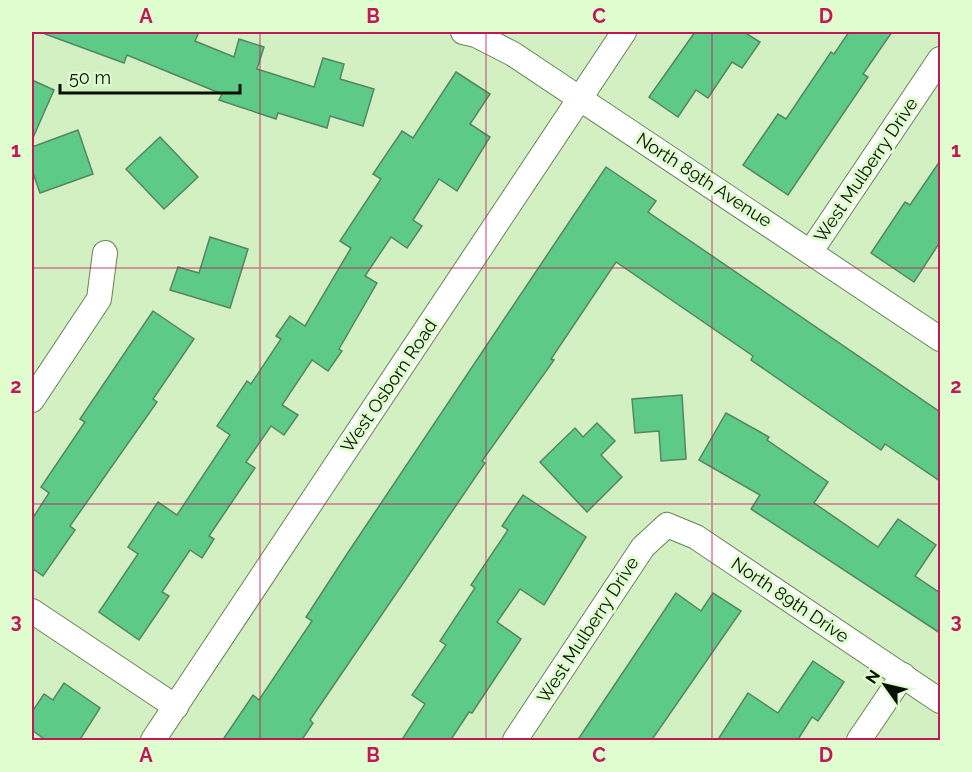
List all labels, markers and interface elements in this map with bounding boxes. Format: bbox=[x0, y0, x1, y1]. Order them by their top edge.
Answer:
text: A bbox=[139, 4, 153, 28]
text: B bbox=[366, 4, 380, 28]
text: C bbox=[592, 4, 606, 28]
text: D bbox=[819, 4, 833, 28]
scale bar bbox=[60, 57, 240, 95]
text: 50 m bbox=[69, 67, 111, 88]
street label: West Mulberry Drive bbox=[809, 93, 922, 246]
street label: North 89th Avenue bbox=[633, 128, 776, 231]
text: 1 bbox=[11, 138, 21, 162]
text: 1 bbox=[951, 138, 961, 162]
street label: West Osborn Road bbox=[336, 315, 441, 456]
text: 2 bbox=[10, 374, 22, 398]
text: 2 bbox=[950, 374, 962, 398]
street label: West Mulberry Drive bbox=[532, 552, 643, 707]
street label: North 89th Drive bbox=[728, 553, 853, 647]
text: 3 bbox=[10, 609, 22, 633]
text: 3 bbox=[950, 609, 962, 633]
north arrow bbox=[855, 655, 915, 715]
text: N bbox=[862, 667, 884, 687]
text: A bbox=[139, 743, 153, 767]
text: B bbox=[366, 743, 380, 767]
text: C bbox=[592, 743, 606, 767]
text: D bbox=[819, 743, 833, 767]

